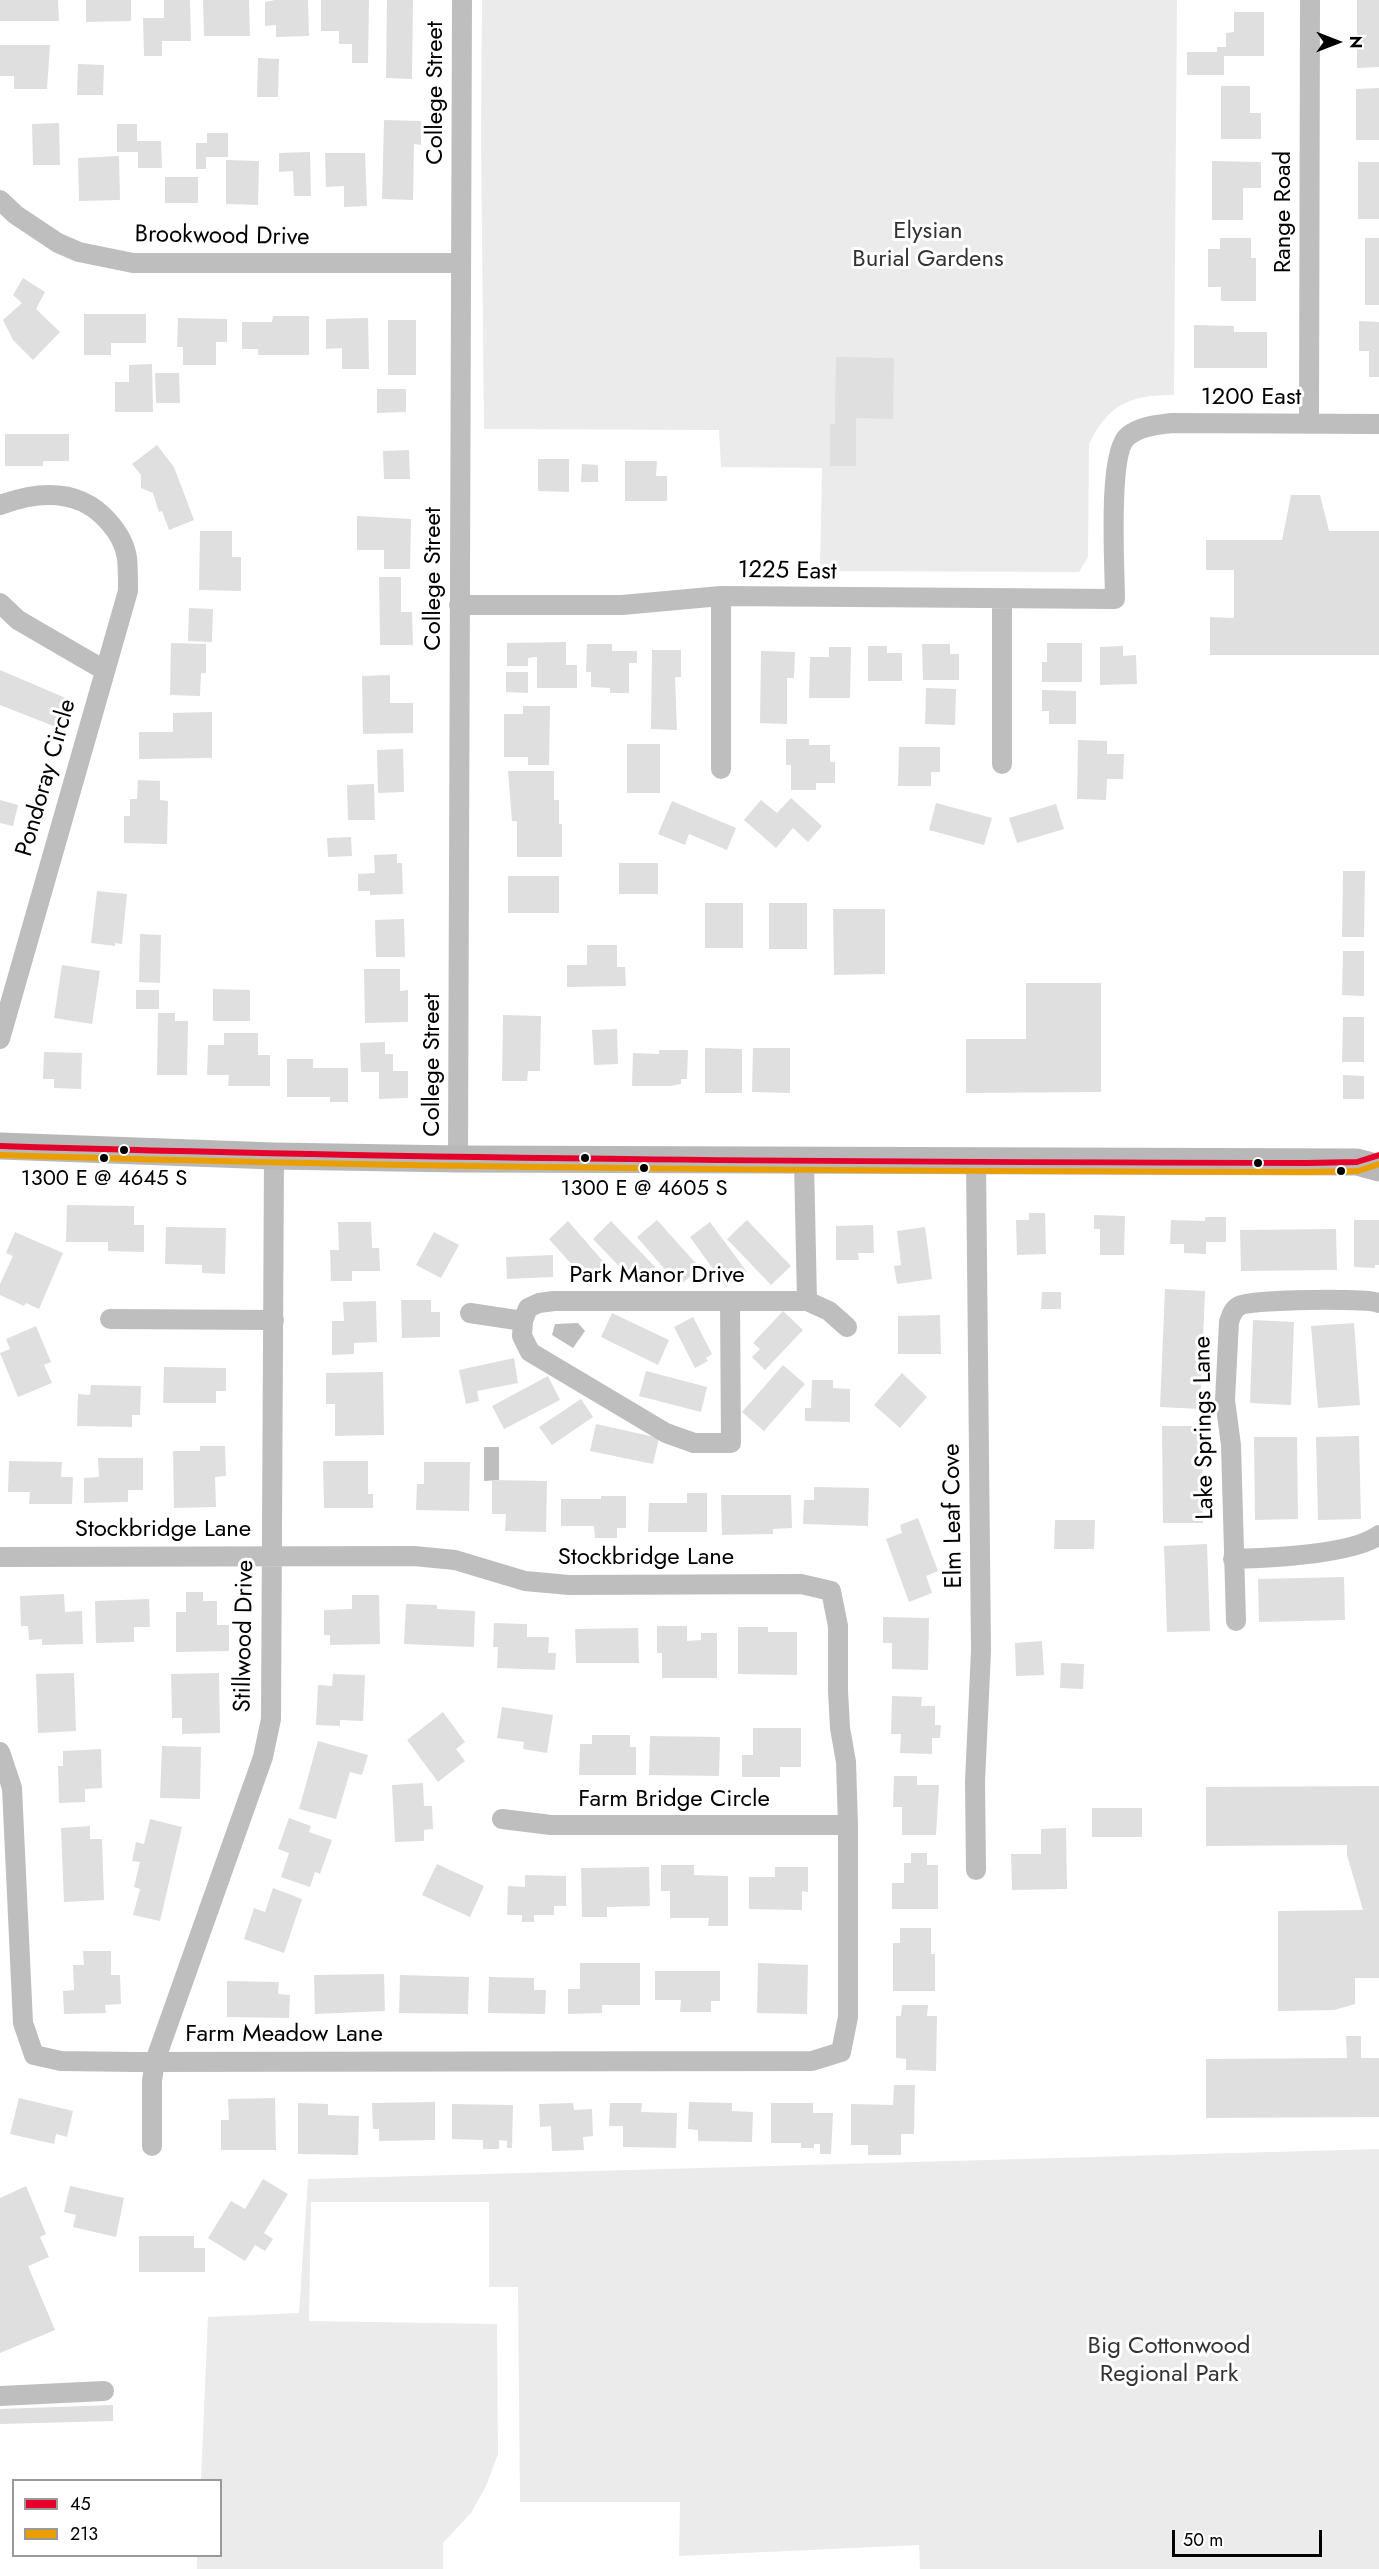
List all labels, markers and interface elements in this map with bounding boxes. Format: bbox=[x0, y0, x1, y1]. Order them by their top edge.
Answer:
north arrow bbox=[1307, 12, 1367, 72]
street label: College Street bbox=[422, 21, 450, 165]
text: N bbox=[1344, 36, 1367, 48]
street label: Range Road bbox=[1270, 151, 1298, 273]
park label: Elysian Burial Gardens bbox=[852, 218, 1004, 274]
street label: Brookwood Drive bbox=[134, 221, 310, 253]
street label: 1200 East bbox=[1201, 384, 1301, 412]
street label: College Street bbox=[420, 507, 448, 651]
street label: 1225 East bbox=[737, 557, 837, 587]
street label: Pondoray Circle bbox=[11, 696, 83, 860]
street label: College Street bbox=[419, 993, 447, 1137]
unlabelled marker bbox=[118, 1144, 130, 1156]
marker: 1300 E @ 4645 S bbox=[98, 1152, 110, 1164]
unlabelled marker bbox=[579, 1152, 591, 1164]
unlabelled marker bbox=[1252, 1157, 1264, 1169]
marker: 1300 E @ 4605 S bbox=[638, 1162, 650, 1174]
unlabelled marker bbox=[1335, 1165, 1347, 1177]
place label: 1300 E @ 4645 S bbox=[21, 1167, 187, 1193]
place label: 1300 E @ 4605 S bbox=[561, 1177, 727, 1203]
street label: Park Manor Drive bbox=[569, 1262, 745, 1290]
street label: Lake Springs Lane bbox=[1189, 1336, 1221, 1520]
street label: Elm Leaf Cove bbox=[938, 1443, 970, 1589]
street label: Stockbridge Lane bbox=[75, 1516, 251, 1544]
street label: Stockbridge Lane bbox=[558, 1544, 734, 1572]
street label: Stillwood Drive bbox=[229, 1559, 261, 1713]
street label: Farm Bridge Circle bbox=[578, 1786, 770, 1814]
street label: Farm Meadow Lane bbox=[185, 2021, 383, 2049]
park label: Big Cottonwood Regional Park bbox=[1087, 2333, 1251, 2389]
legend bbox=[12, 2479, 222, 2557]
text: 45 bbox=[70, 2491, 91, 2517]
scale bar bbox=[1175, 2518, 1325, 2556]
text: 213 bbox=[70, 2521, 98, 2547]
text: 50 m bbox=[1183, 2527, 1223, 2553]

